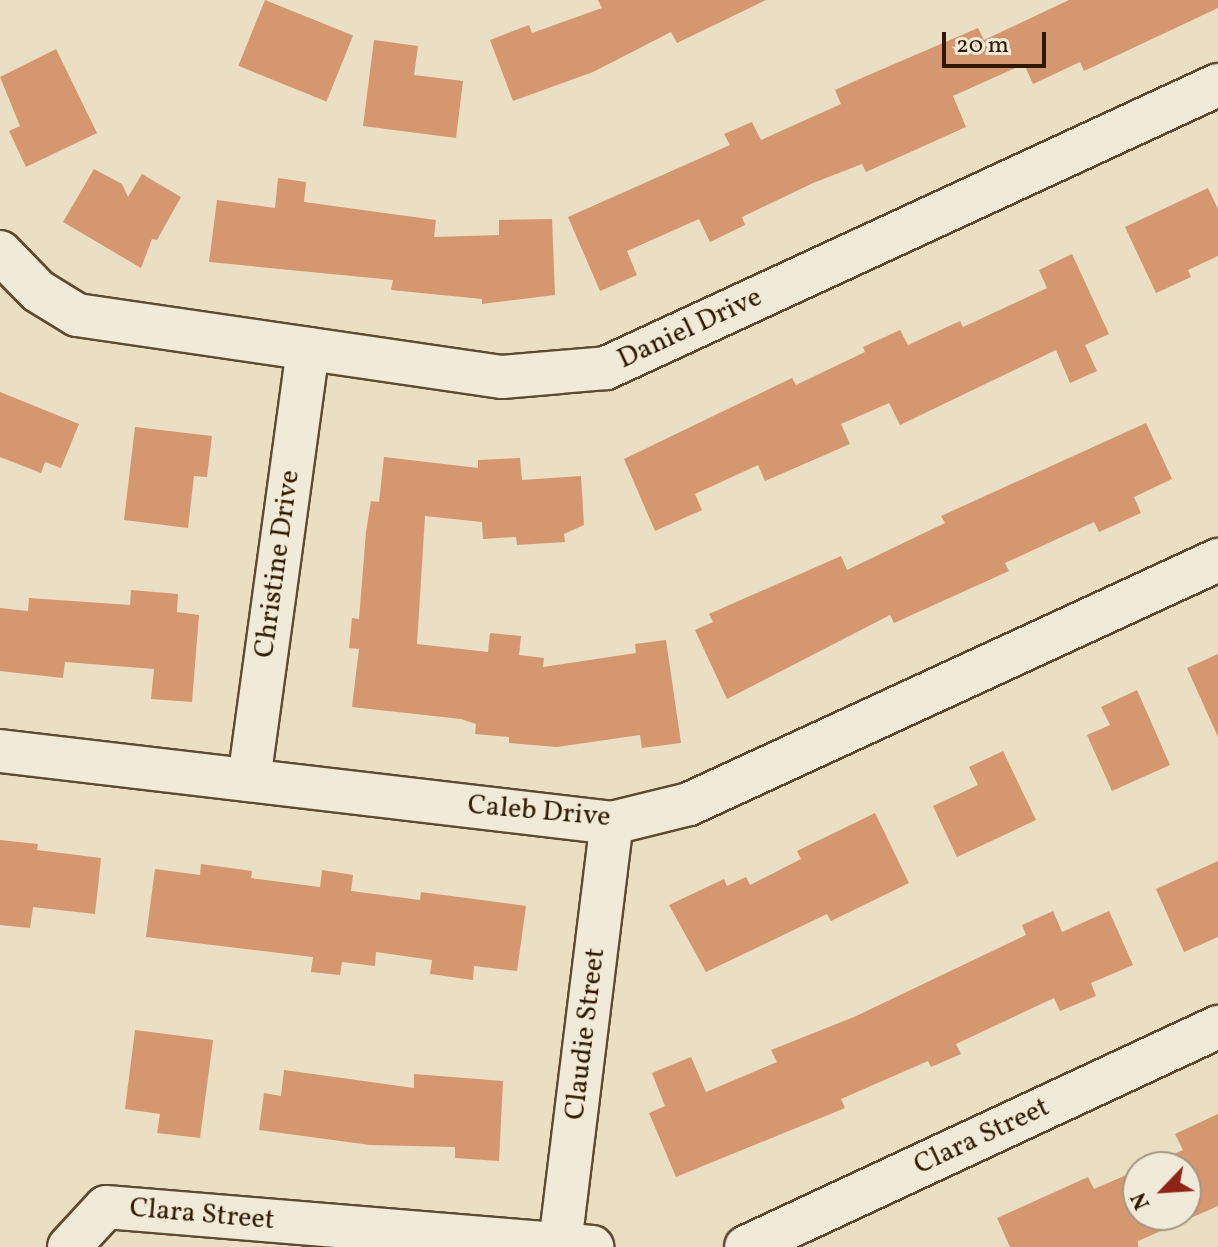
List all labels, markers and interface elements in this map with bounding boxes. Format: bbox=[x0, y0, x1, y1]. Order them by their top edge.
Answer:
scale bar bbox=[946, 16, 1050, 66]
text: 20 m bbox=[956, 29, 1009, 63]
street label: Daniel Drive bbox=[613, 281, 767, 377]
street label: Christine Drive bbox=[248, 468, 308, 660]
street label: Caleb Drive bbox=[466, 789, 612, 835]
street label: Claudie Street bbox=[559, 946, 613, 1122]
street label: Clara Street bbox=[909, 1091, 1055, 1183]
north arrow bbox=[1122, 1151, 1202, 1231]
text: N bbox=[1124, 1187, 1159, 1214]
street label: Clara Street bbox=[128, 1192, 276, 1238]

